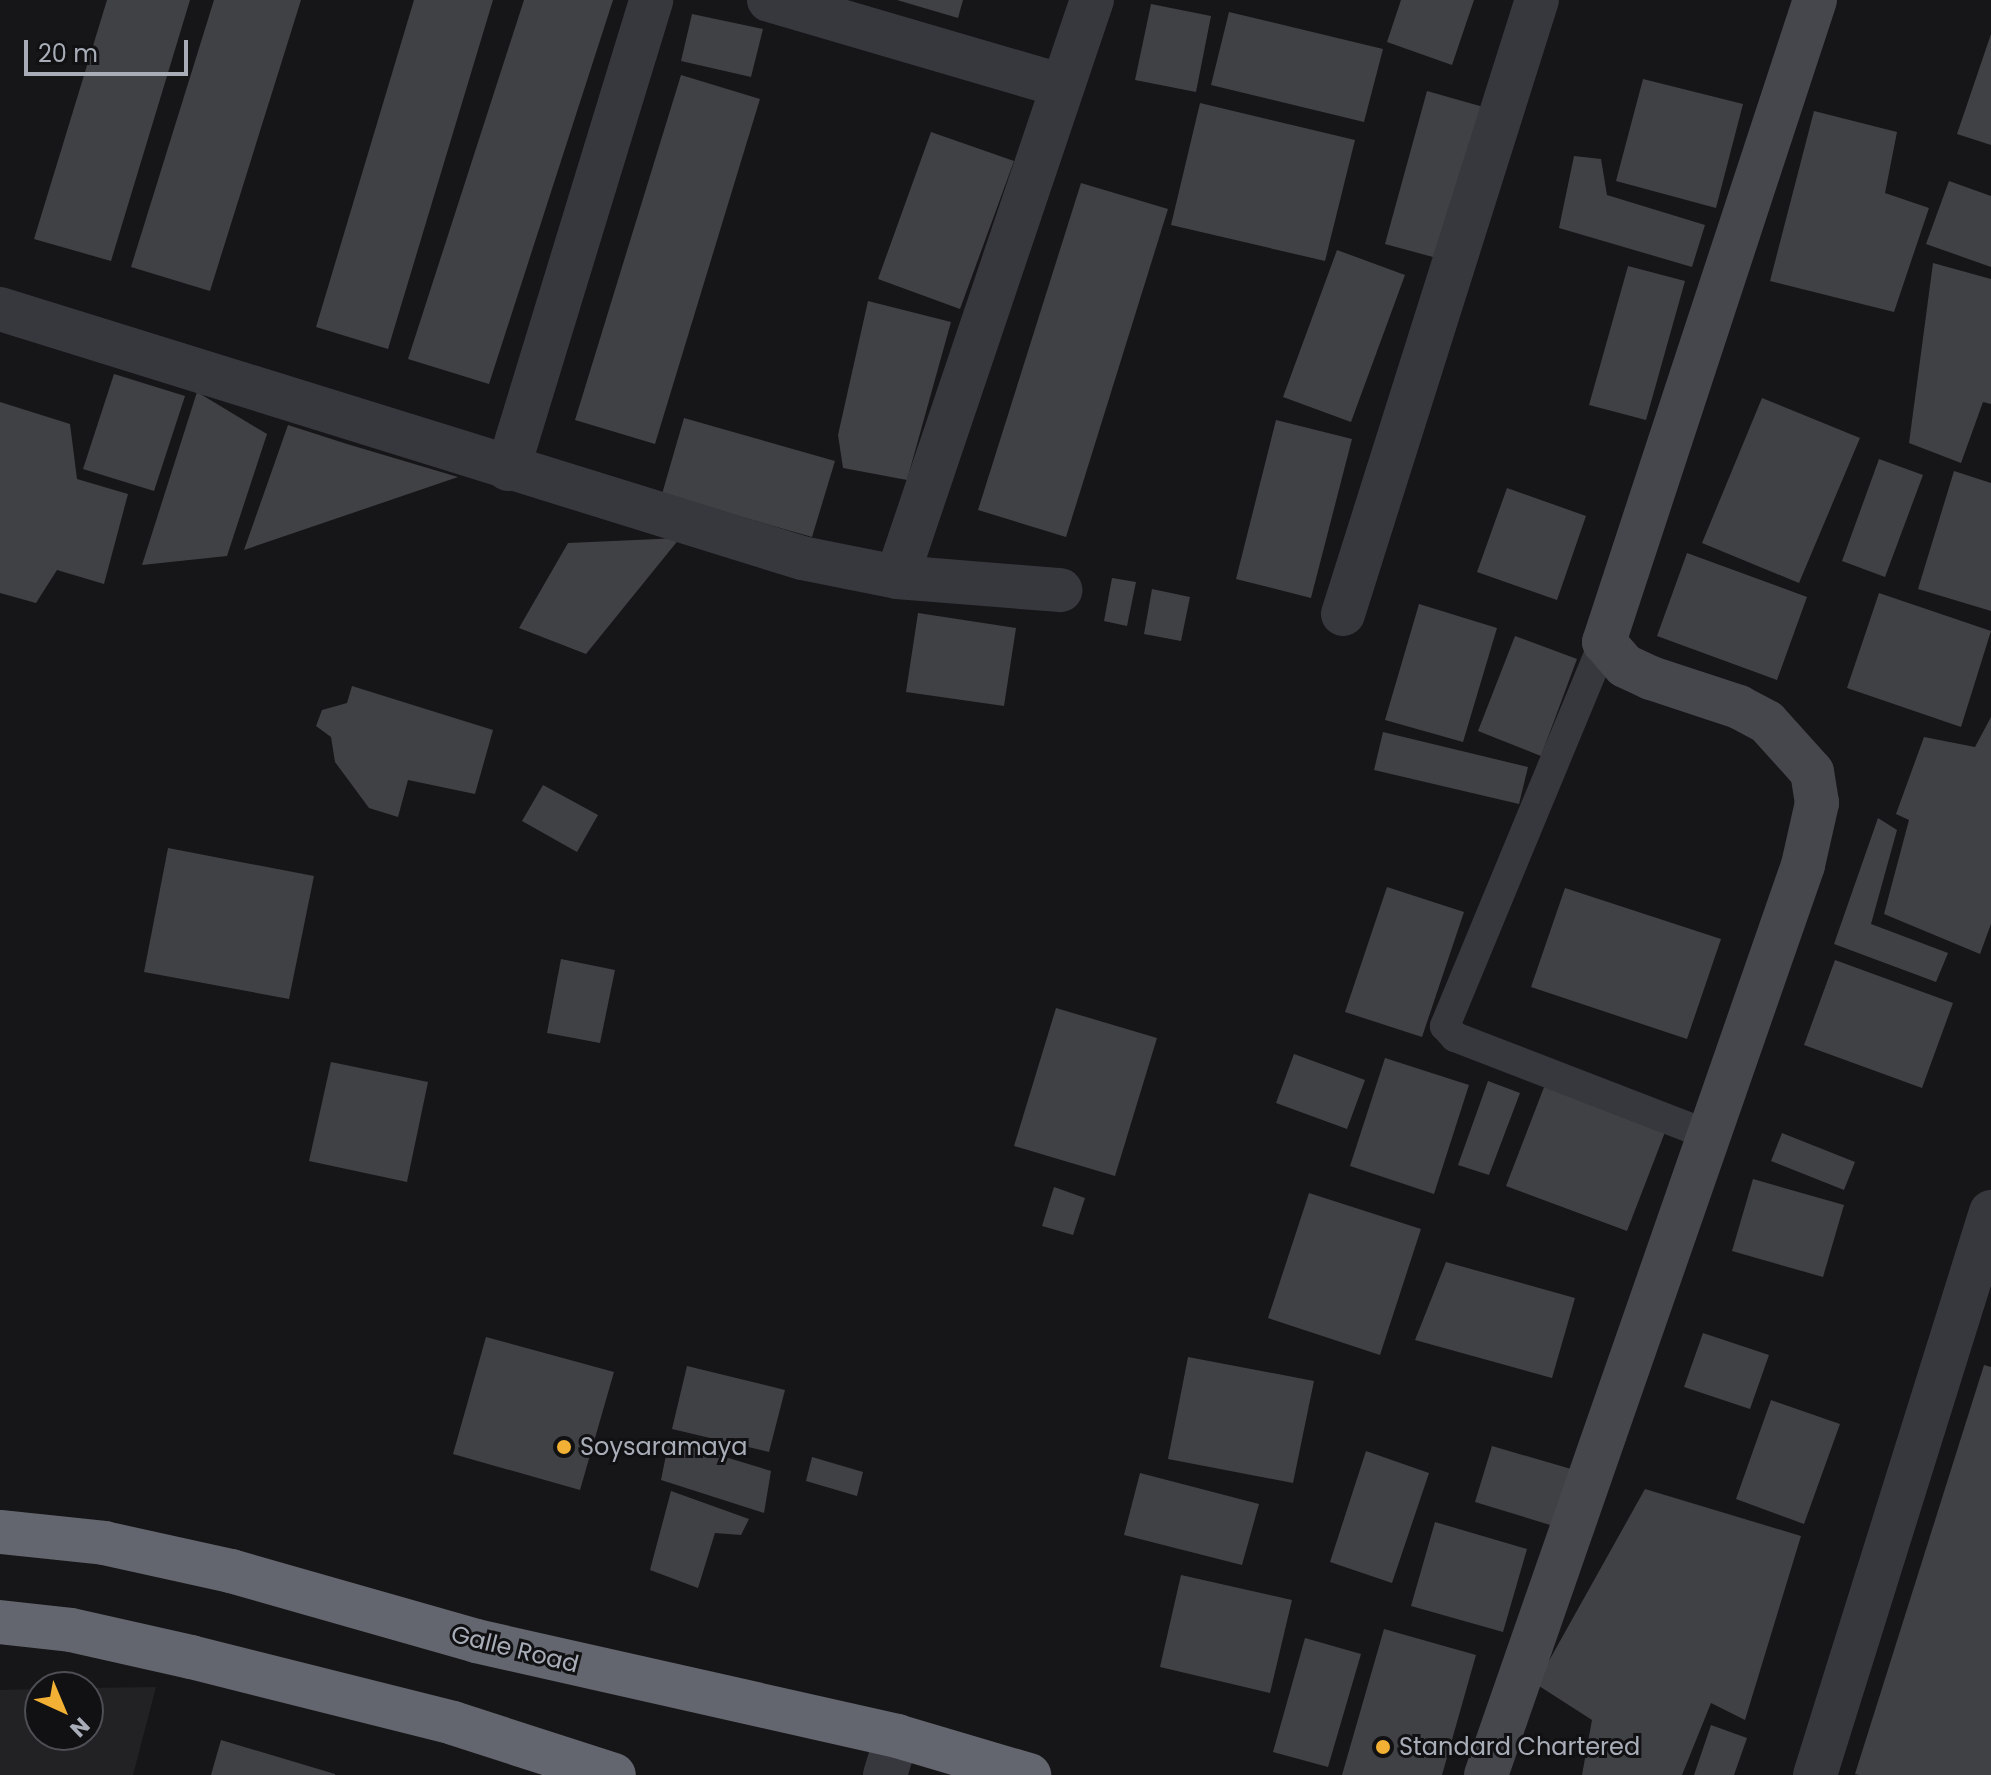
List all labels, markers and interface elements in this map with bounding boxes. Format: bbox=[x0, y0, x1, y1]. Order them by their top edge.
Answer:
scale bar bbox=[28, 24, 192, 74]
text: 20 m bbox=[38, 37, 98, 70]
place label: Soysaramaya bbox=[580, 1433, 748, 1461]
marker: Soysaramaya bbox=[555, 1438, 573, 1456]
street label: Galle Road bbox=[448, 1619, 582, 1679]
north arrow bbox=[24, 1671, 104, 1751]
text: N bbox=[63, 1710, 96, 1744]
place label: Standard Chartered bbox=[1399, 1733, 1640, 1761]
marker: Standard Chartered bbox=[1374, 1738, 1392, 1756]

